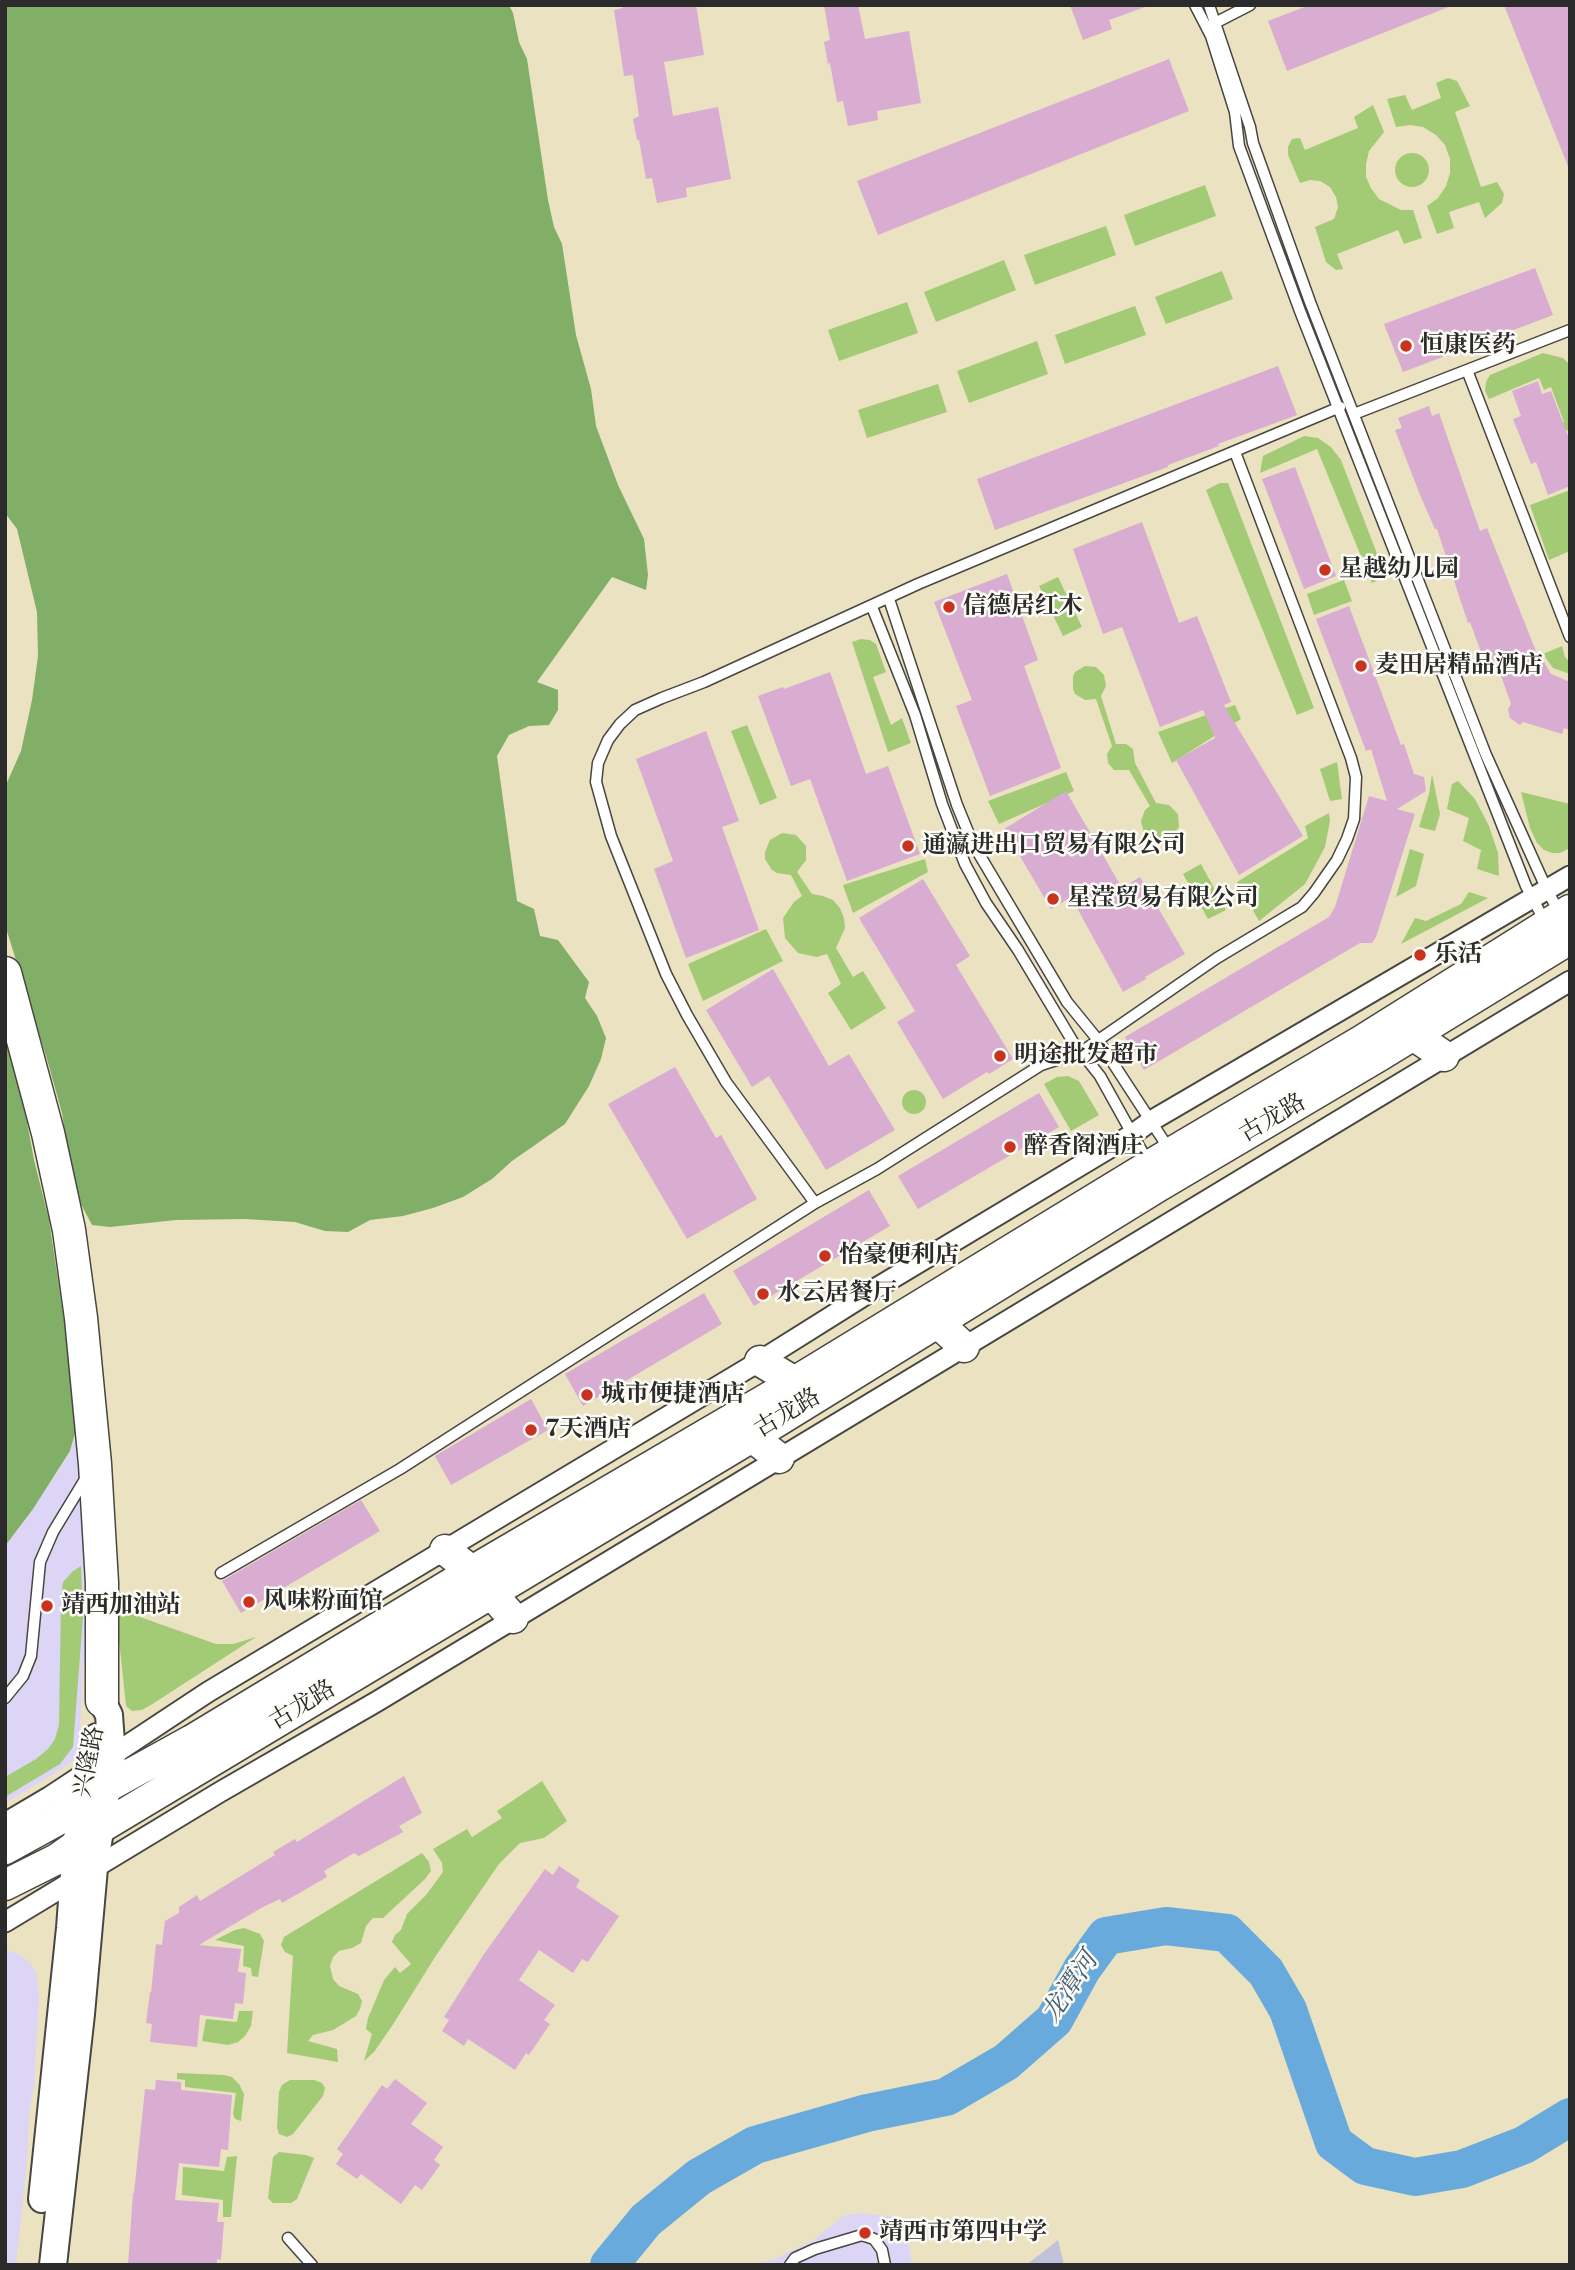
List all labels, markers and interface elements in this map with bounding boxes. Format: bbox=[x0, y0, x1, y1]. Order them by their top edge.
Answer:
place label: 恒康医药 bbox=[1420, 332, 1516, 360]
marker: 恒康医药 bbox=[1398, 338, 1414, 354]
place label: 星越幼儿园 bbox=[1339, 556, 1459, 584]
marker: 星越幼儿园 bbox=[1317, 562, 1333, 578]
place label: 信德居红木 bbox=[963, 593, 1083, 621]
marker: 信德居红木 bbox=[941, 599, 957, 615]
place label: 麦田居精品酒店 bbox=[1375, 652, 1543, 680]
marker: 麦田居精品酒店 bbox=[1353, 658, 1369, 674]
place label: 通瀛进出口贸易有限公司 bbox=[922, 832, 1186, 860]
marker: 通瀛进出口贸易有限公司 bbox=[900, 838, 916, 854]
place label: 星滢贸易有限公司 bbox=[1067, 885, 1259, 913]
marker: 星滢贸易有限公司 bbox=[1045, 891, 1061, 907]
place label: 乐活 bbox=[1434, 941, 1482, 969]
marker: 乐活 bbox=[1412, 947, 1428, 963]
place label: 明途批发超市 bbox=[1014, 1042, 1158, 1070]
marker: 明途批发超市 bbox=[992, 1048, 1008, 1064]
street label: 古龙路 bbox=[1235, 1089, 1311, 1149]
place label: 醉香阁酒庄 bbox=[1024, 1133, 1144, 1161]
marker: 醉香阁酒庄 bbox=[1002, 1139, 1018, 1155]
place label: 怡豪便利店 bbox=[839, 1242, 959, 1270]
marker: 怡豪便利店 bbox=[817, 1248, 833, 1264]
place label: 水云居餐厅 bbox=[777, 1280, 897, 1308]
marker: 水云居餐厅 bbox=[755, 1286, 771, 1302]
place label: 城市便捷酒店 bbox=[601, 1381, 745, 1409]
street label: 古龙路 bbox=[750, 1383, 826, 1445]
marker: 城市便捷酒店 bbox=[579, 1387, 595, 1403]
place label: 7天酒店 bbox=[545, 1416, 631, 1444]
marker: 7天酒店 bbox=[523, 1422, 539, 1438]
place label: 风味粉面馆 bbox=[263, 1588, 383, 1616]
place label: 靖西加油站 bbox=[61, 1592, 181, 1620]
marker: 风味粉面馆 bbox=[241, 1594, 257, 1610]
marker: 靖西加油站 bbox=[39, 1598, 55, 1614]
street label: 古龙路 bbox=[265, 1675, 341, 1737]
street label: 兴隆路 bbox=[69, 1724, 111, 1800]
water label: 龙潭河 bbox=[1036, 1947, 1106, 2029]
place label: 靖西市第四中学 bbox=[879, 2219, 1047, 2247]
marker: 靖西市第四中学 bbox=[857, 2225, 873, 2241]

